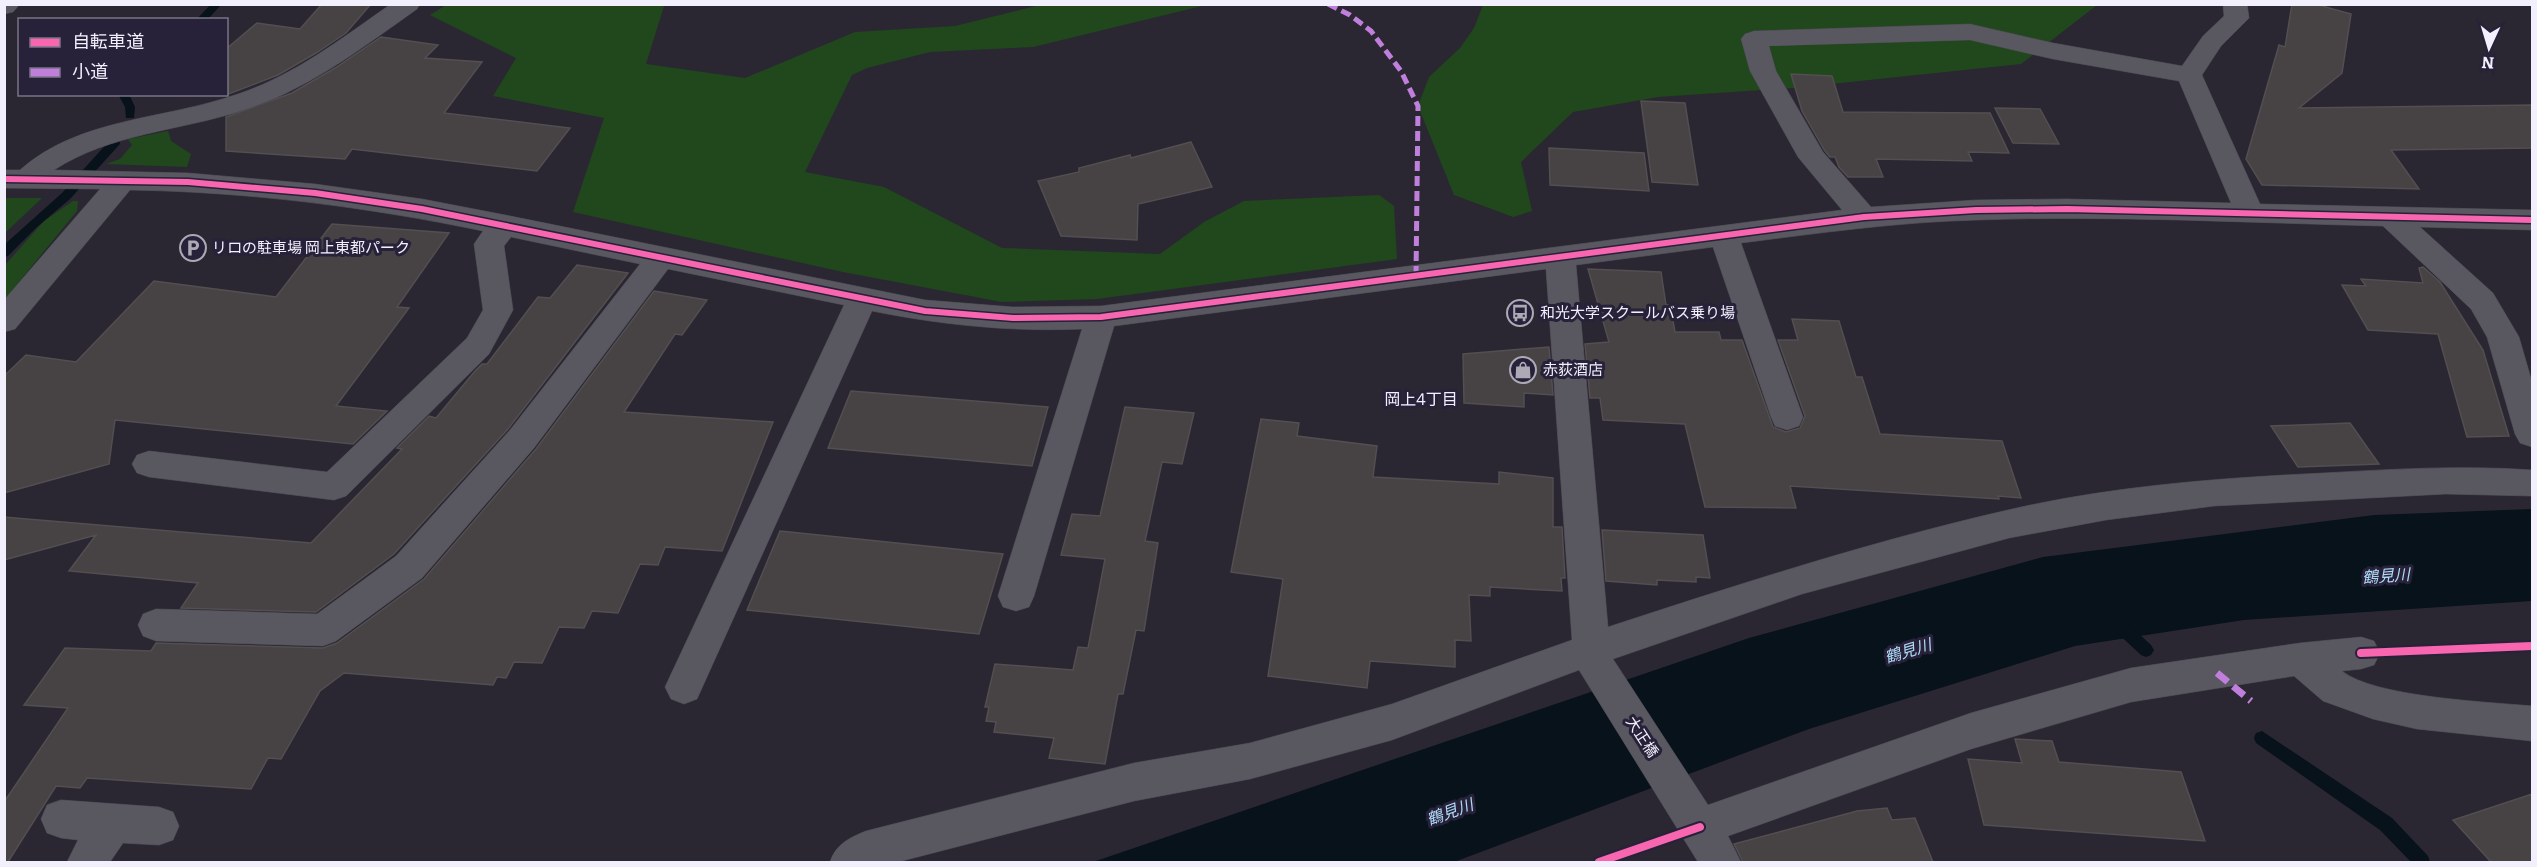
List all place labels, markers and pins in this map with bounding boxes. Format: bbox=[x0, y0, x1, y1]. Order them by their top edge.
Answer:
parking icon: リロの駐車場 岡上東都パーク bbox=[178, 233, 208, 263]
place label: リロの駐車場 岡上東都パーク bbox=[212, 239, 410, 257]
bus stop icon: 和光大学スクールバス乗り場 bbox=[1505, 298, 1535, 328]
place label: 和光大学スクールバス乗り場 bbox=[1540, 304, 1735, 322]
shop icon: 赤荻酒店 bbox=[1508, 355, 1538, 385]
place label: 赤荻酒店 bbox=[1543, 361, 1603, 379]

